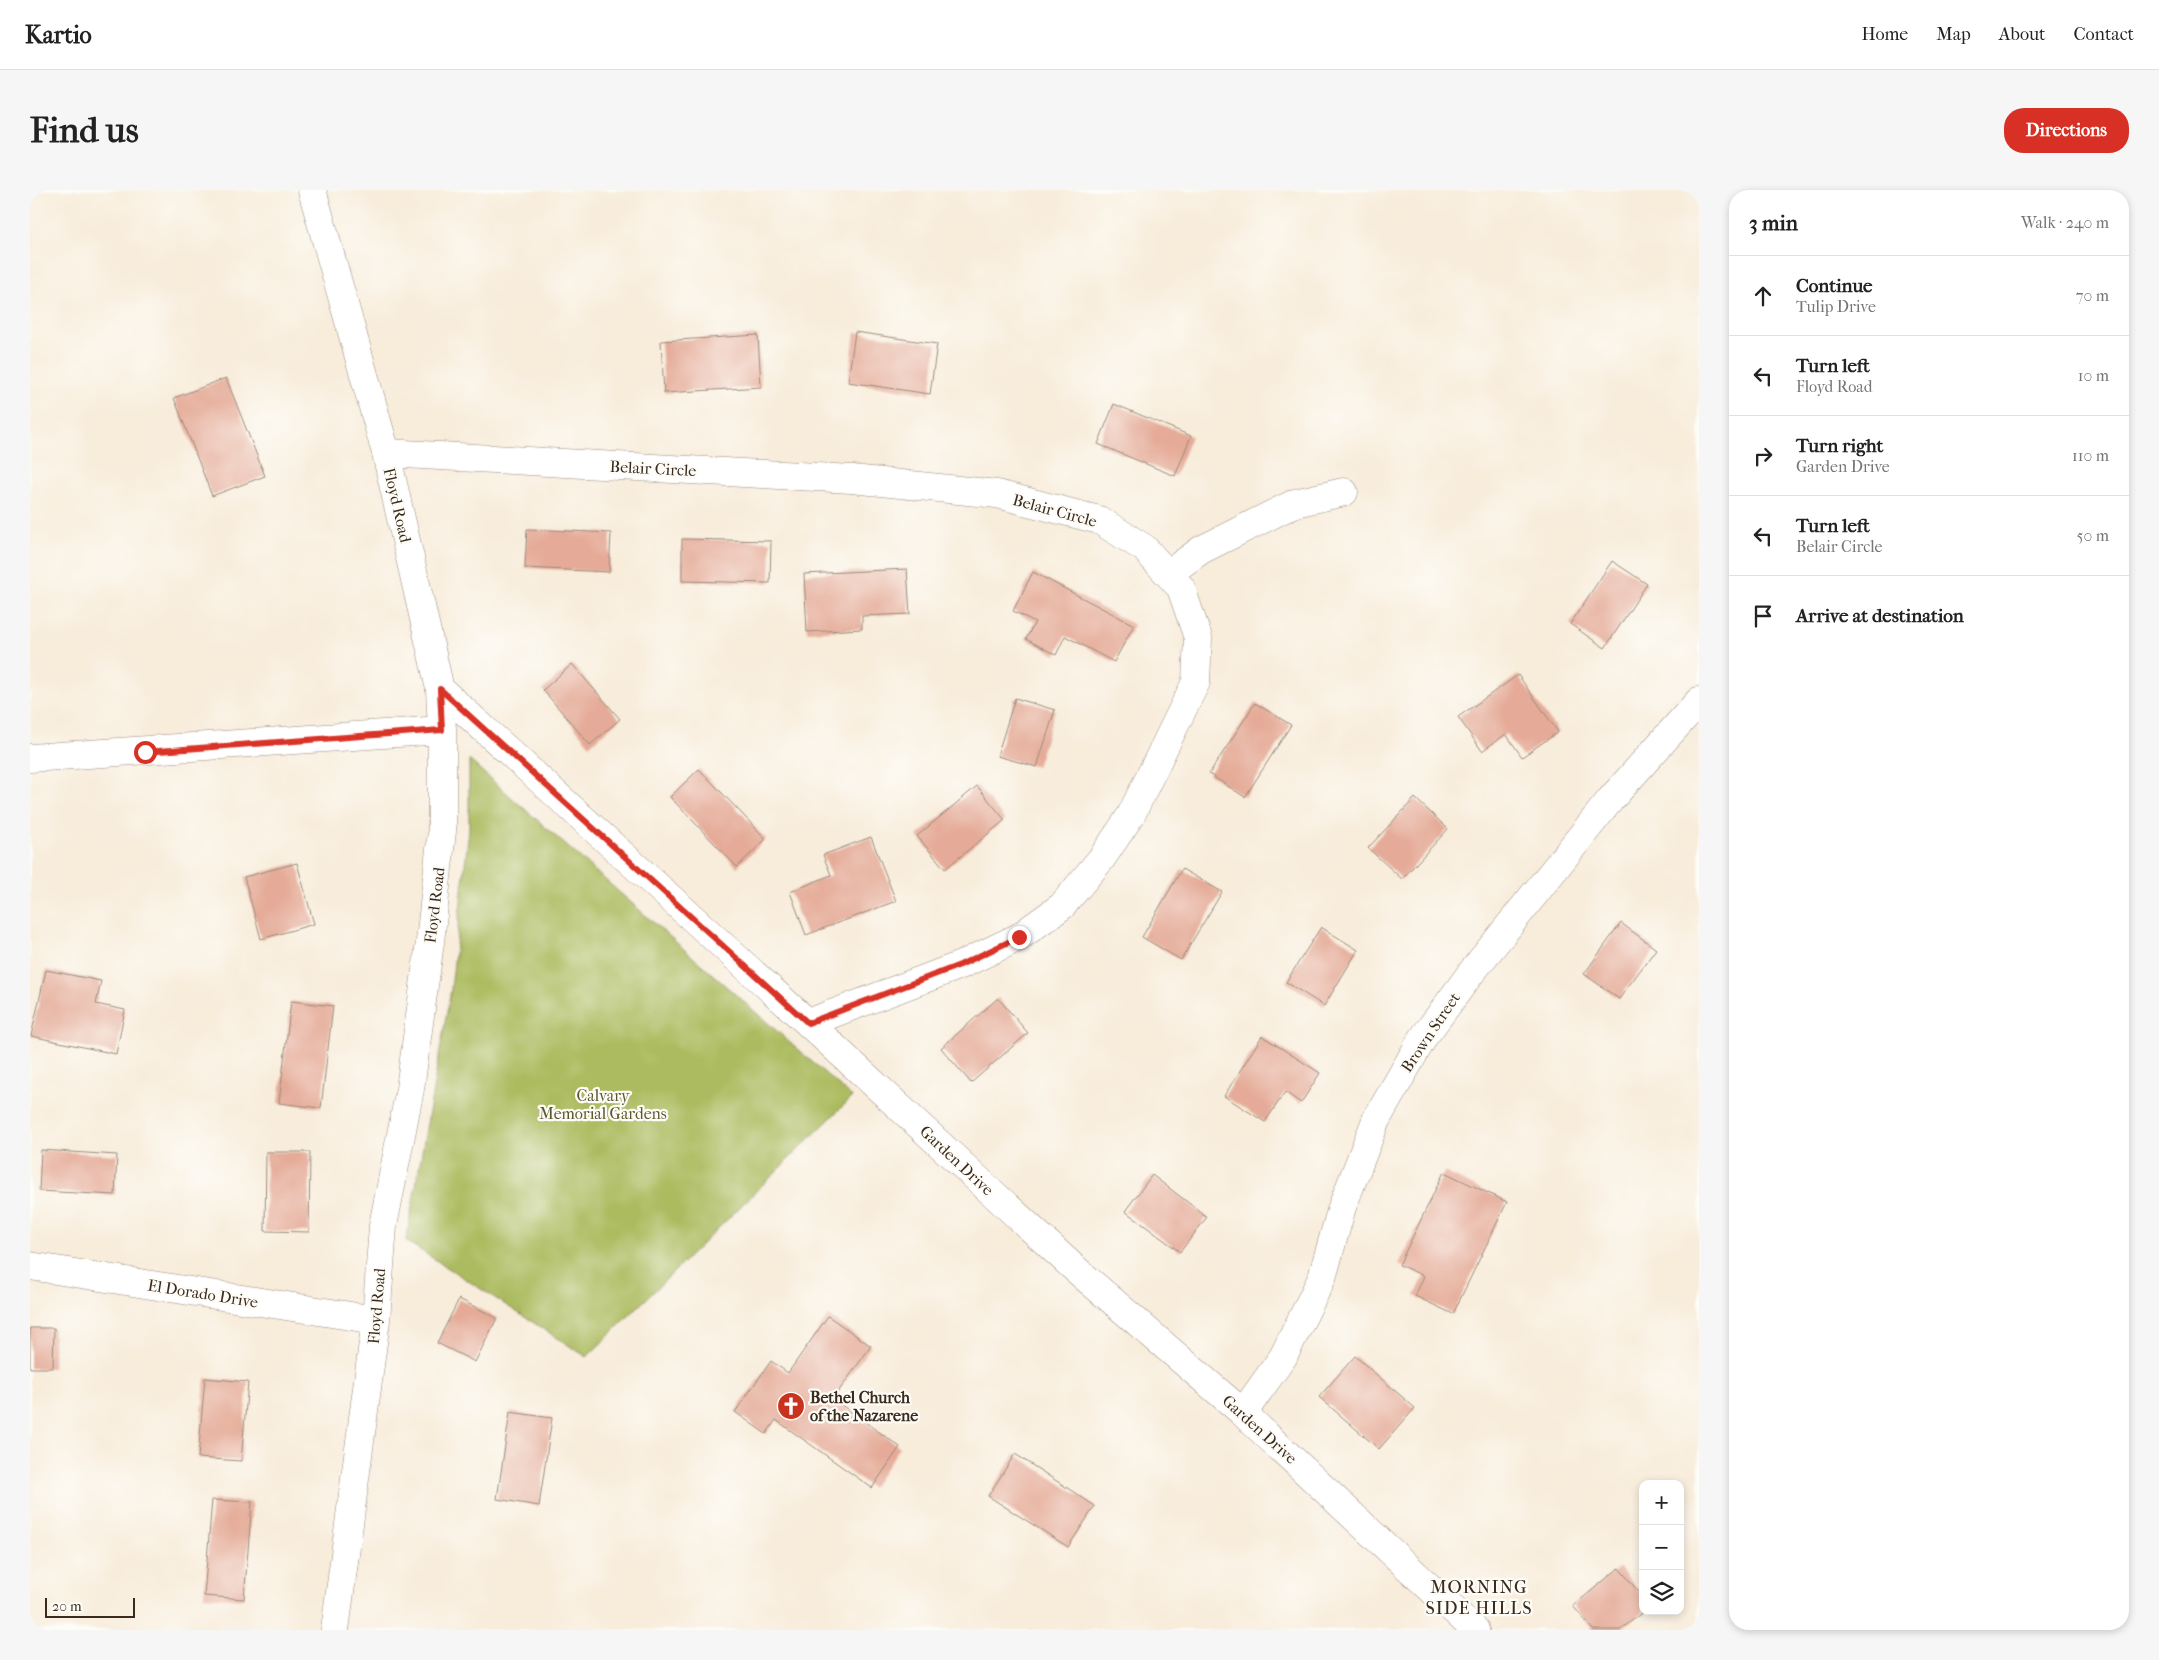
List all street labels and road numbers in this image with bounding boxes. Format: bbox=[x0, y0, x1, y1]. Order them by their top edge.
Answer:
street label: Belair Circle bbox=[609, 457, 697, 480]
street label: Floyd Road bbox=[380, 466, 415, 545]
street label: Belair Circle bbox=[1011, 490, 1099, 531]
street label: Floyd Road bbox=[420, 866, 449, 944]
street label: Brown Street bbox=[1397, 989, 1464, 1076]
street label: Garden Drive bbox=[916, 1121, 997, 1199]
street label: Floyd Road bbox=[364, 1267, 389, 1345]
street label: El Dorado Drive bbox=[146, 1275, 259, 1312]
street label: Garden Drive bbox=[1218, 1391, 1301, 1468]

